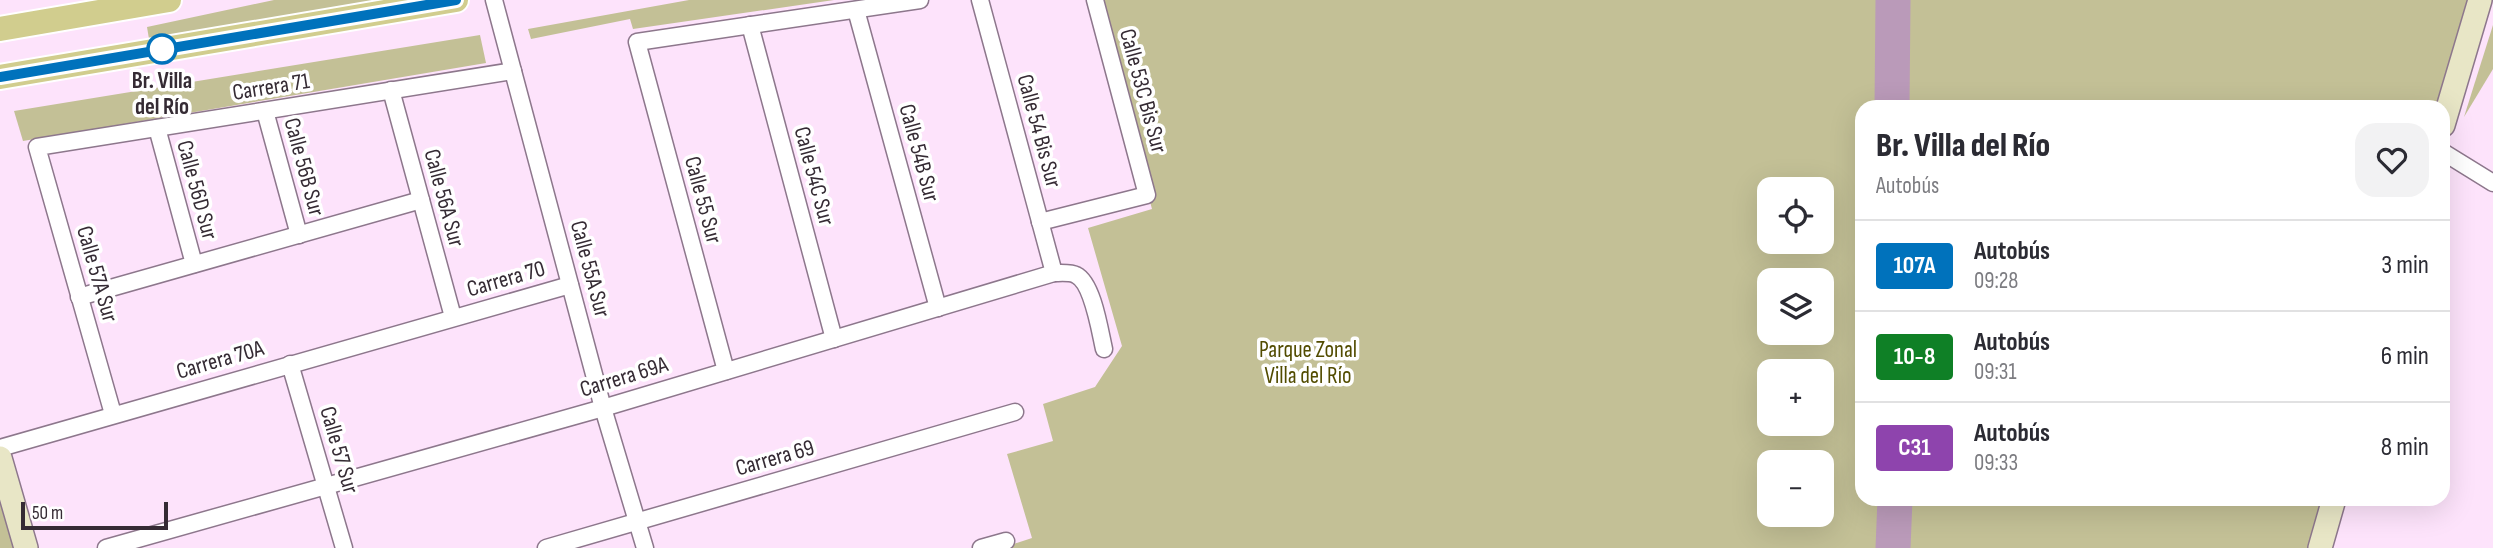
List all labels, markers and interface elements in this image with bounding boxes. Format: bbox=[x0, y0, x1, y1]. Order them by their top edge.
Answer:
street label: Calle 53C Bis Sur bbox=[1113, 26, 1173, 156]
marker: Br. Villa del Río bbox=[147, 34, 177, 64]
place label: Br. Villa del Río bbox=[132, 67, 192, 121]
street label: Carrera 71 bbox=[230, 67, 312, 107]
street label: Calle 54 Bis Sur bbox=[1010, 71, 1068, 191]
street label: Calle 54B Sur bbox=[893, 101, 946, 205]
street label: Calle 56B Sur bbox=[277, 115, 331, 219]
button: heart bbox=[2355, 123, 2429, 197]
street label: Calle 54C Sur bbox=[787, 124, 841, 229]
text: Br. Villa del Río bbox=[1876, 126, 2050, 166]
street label: Calle 56D Sur bbox=[170, 137, 224, 243]
street label: Calle 56A Sur bbox=[418, 146, 471, 250]
street label: Calle 55 Sur bbox=[678, 153, 728, 247]
text: Autobús bbox=[1876, 172, 1939, 200]
map controls bbox=[1757, 177, 1834, 527]
button: locate bbox=[1757, 177, 1834, 254]
street label: Calle 55A Sur bbox=[564, 218, 616, 321]
street label: Calle 57A Sur bbox=[70, 223, 124, 326]
text: Autobús bbox=[1974, 236, 2050, 267]
text: 3 min bbox=[2381, 250, 2429, 281]
text: 107A bbox=[1893, 251, 1936, 280]
street label: Carrera 70 bbox=[464, 255, 548, 303]
text: 09:28 bbox=[1974, 267, 2018, 295]
button: layers bbox=[1757, 268, 1834, 345]
text: Autobús bbox=[1974, 327, 2050, 358]
street label: Carrera 70A bbox=[173, 334, 267, 386]
park label: Parque Zonal Villa del Río bbox=[1259, 336, 1357, 390]
text: 6 min bbox=[2381, 341, 2429, 372]
text: 10-8 bbox=[1894, 342, 1935, 371]
street label: Carrera 69A bbox=[577, 350, 671, 404]
text: 09:31 bbox=[1974, 358, 2016, 386]
button: + bbox=[1757, 359, 1834, 436]
street label: Calle 57 Sur bbox=[313, 403, 365, 497]
text: Autobús bbox=[1974, 418, 2050, 449]
text: 8 min bbox=[2381, 432, 2429, 463]
street label: Carrera 69 bbox=[732, 433, 818, 483]
text: C31 bbox=[1898, 433, 1931, 462]
text: 09:33 bbox=[1974, 449, 2018, 477]
button: − bbox=[1757, 450, 1834, 527]
scale bar bbox=[21, 499, 168, 531]
text: 50 m bbox=[32, 502, 63, 525]

